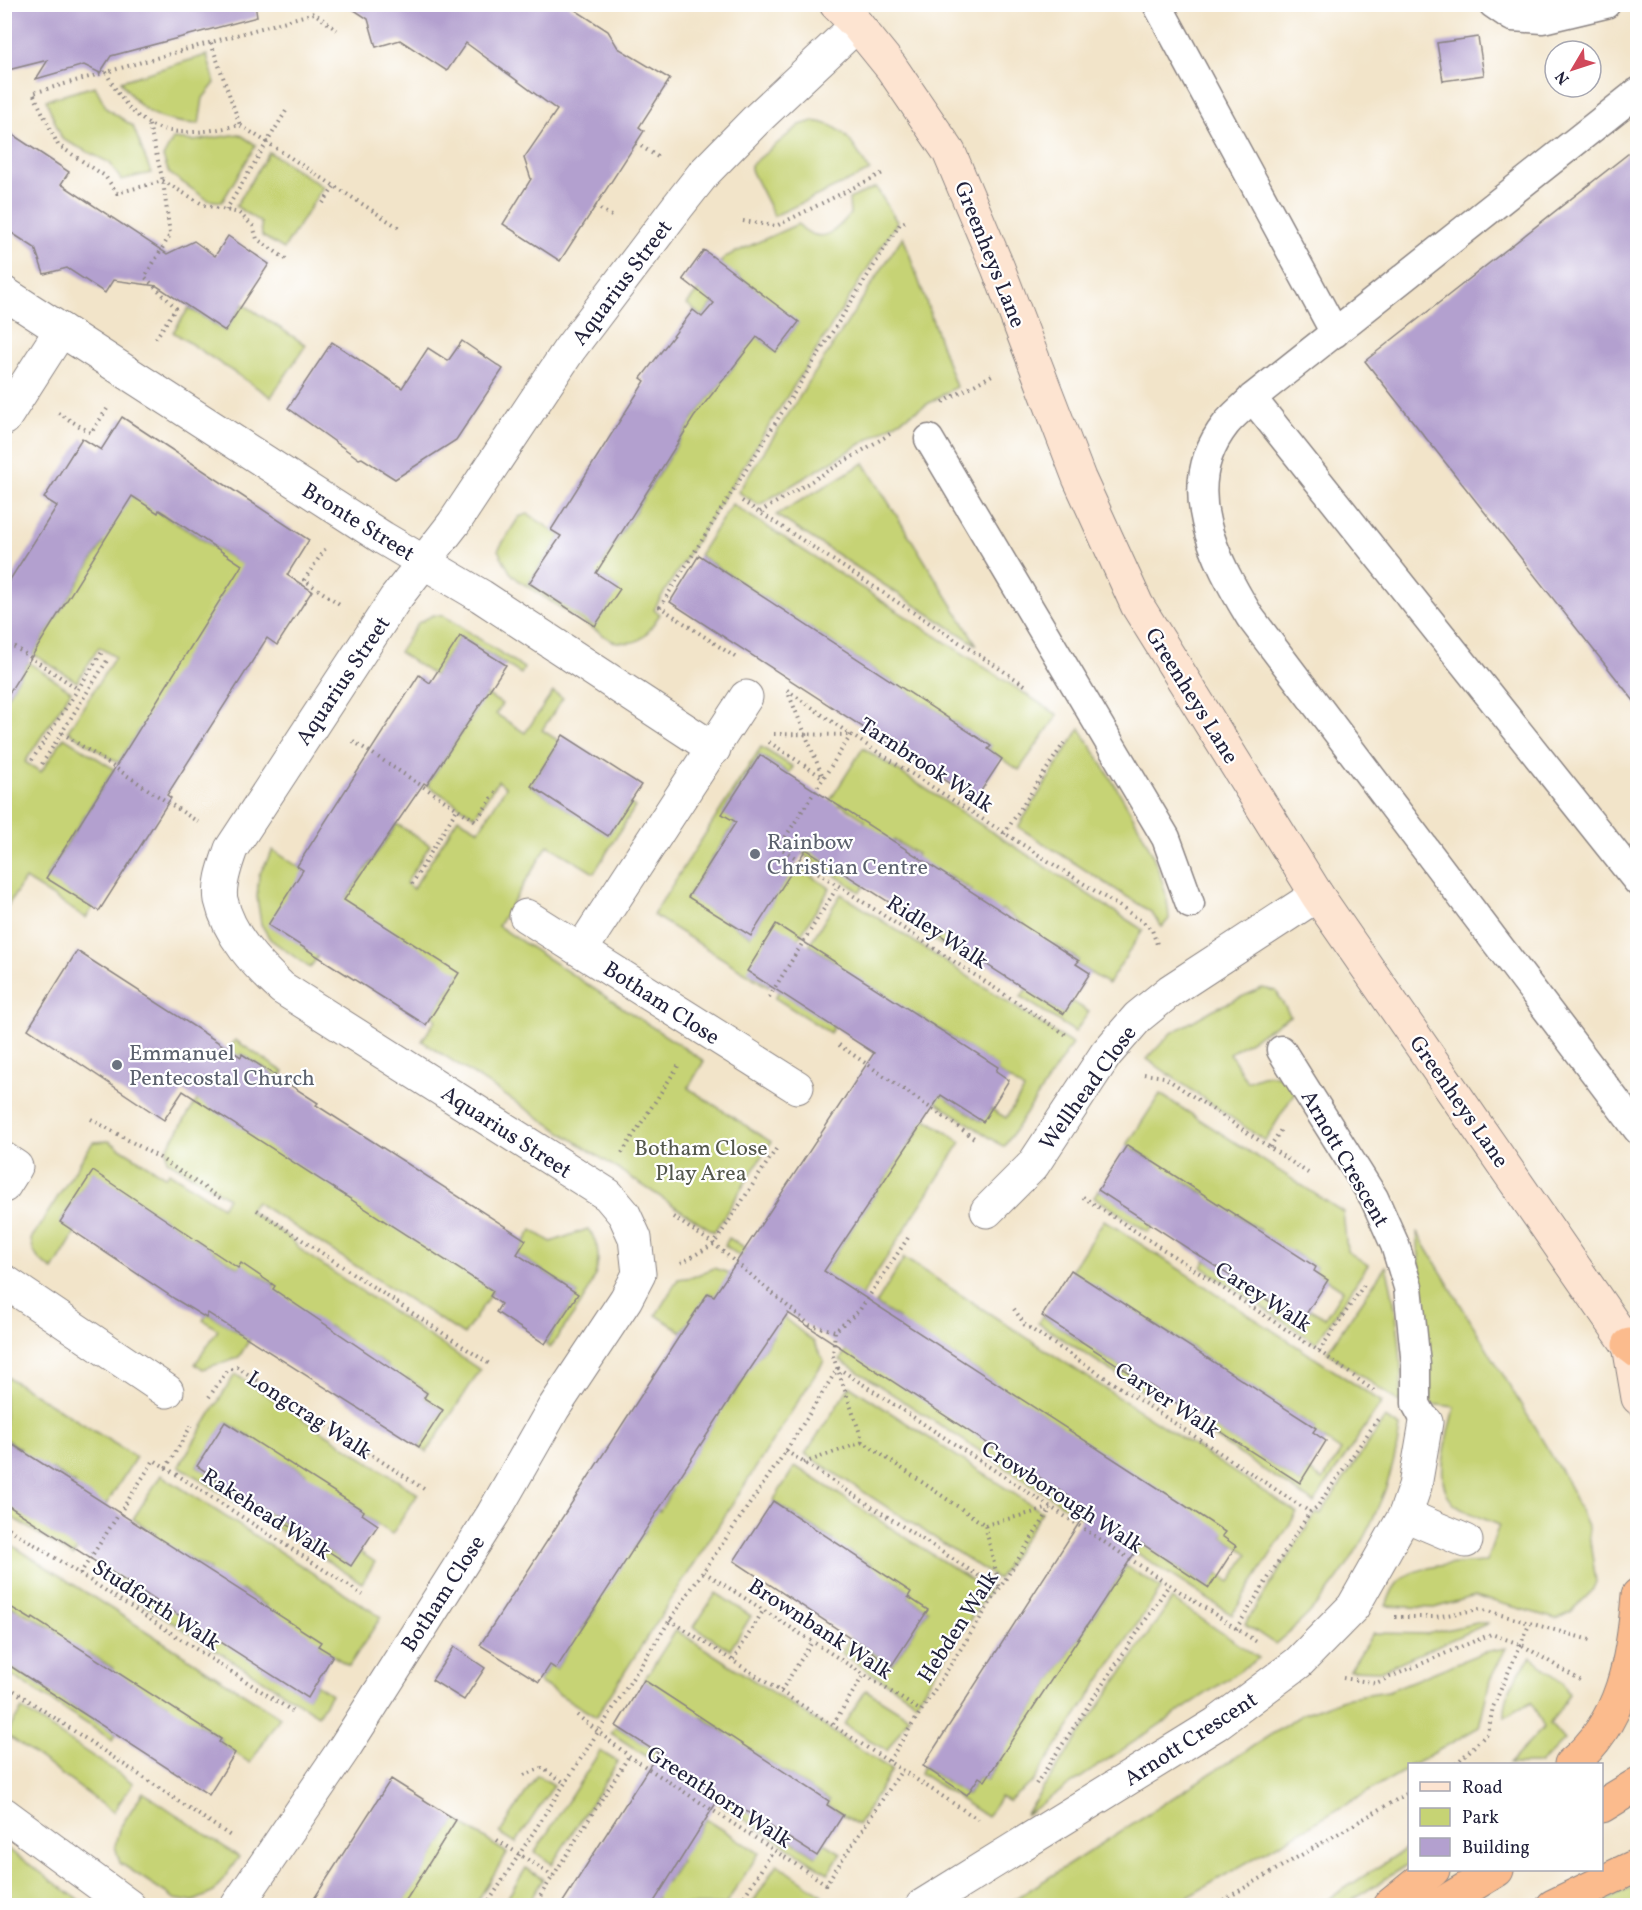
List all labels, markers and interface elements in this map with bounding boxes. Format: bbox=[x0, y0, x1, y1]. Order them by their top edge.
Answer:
north arrow bbox=[1543, 39, 1603, 99]
text: N bbox=[1550, 65, 1575, 89]
street label: Greenheys Lane bbox=[945, 177, 1032, 333]
street label: Aquarius Street bbox=[565, 214, 681, 353]
street label: Bronte Street bbox=[295, 476, 420, 570]
street label: Aquarius Street bbox=[289, 610, 399, 752]
street label: Greenheys Lane bbox=[1137, 622, 1245, 770]
street label: Tarnbrook Walk bbox=[852, 711, 999, 821]
place label: Rainbow Christian Centre bbox=[767, 828, 928, 884]
marker: Rainbow Christian Centre bbox=[748, 847, 762, 861]
street label: Ridley Walk bbox=[880, 889, 994, 978]
street label: Botham Close bbox=[596, 955, 725, 1053]
street label: Wellhead Close bbox=[1033, 1020, 1145, 1157]
street label: Greenheys Lane bbox=[1401, 1030, 1515, 1175]
place label: Emmanuel Pentecostal Church bbox=[129, 1039, 315, 1095]
marker: Emmanuel Pentecostal Church bbox=[110, 1058, 124, 1072]
street label: Aquarius Street bbox=[434, 1079, 577, 1187]
street label: Arnott Crescent bbox=[1292, 1085, 1396, 1234]
park label: Botham Close Play Area bbox=[634, 1134, 768, 1190]
street label: Carey Walk bbox=[1208, 1255, 1317, 1341]
street label: Carver Walk bbox=[1108, 1356, 1225, 1447]
street label: Longcrag Walk bbox=[240, 1364, 377, 1468]
street label: Crowborough Walk bbox=[975, 1434, 1149, 1562]
street label: Rakehead Walk bbox=[195, 1462, 336, 1569]
street label: Botham Close bbox=[395, 1530, 493, 1659]
street label: Studforth Walk bbox=[85, 1553, 226, 1659]
street label: Hebden Walk bbox=[911, 1565, 1007, 1690]
street label: Brownbank Walk bbox=[741, 1572, 898, 1688]
street label: Arnott Crescent bbox=[1118, 1685, 1264, 1795]
street label: Greenthorn Walk bbox=[640, 1739, 798, 1857]
legend bbox=[1408, 1763, 1603, 1871]
text: Road bbox=[1462, 1776, 1503, 1801]
text: Park bbox=[1462, 1806, 1499, 1831]
text: Building bbox=[1462, 1836, 1530, 1861]

